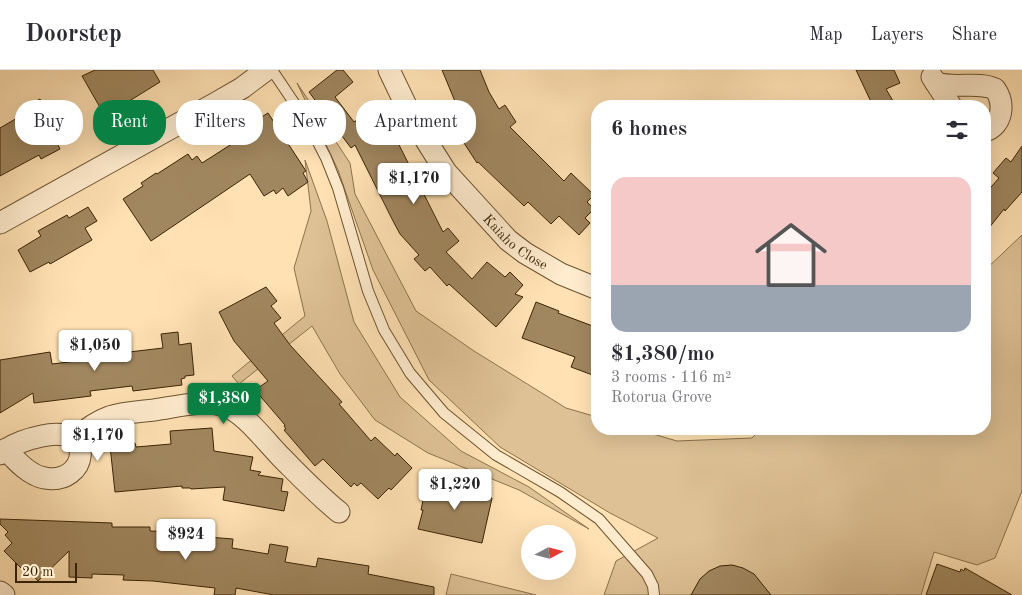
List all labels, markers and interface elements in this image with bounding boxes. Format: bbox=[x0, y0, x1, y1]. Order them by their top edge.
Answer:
text: Doorstep bbox=[25, 23, 122, 47]
text: Map bbox=[809, 26, 843, 44]
text: Layers bbox=[871, 26, 923, 44]
text: Share bbox=[951, 26, 997, 44]
chip: Buy bbox=[15, 100, 83, 145]
chip: Rent bbox=[93, 100, 166, 145]
chip: Filters bbox=[176, 100, 263, 145]
chip: New bbox=[273, 100, 346, 145]
chip: Apartment bbox=[356, 100, 476, 145]
icon: filters bbox=[943, 116, 971, 144]
text: 6 homes bbox=[611, 119, 687, 140]
pin: $1,170 bbox=[373, 162, 455, 205]
text: $1,170 bbox=[389, 171, 439, 187]
icon: home bbox=[746, 210, 836, 300]
street label: Kaiaho Close bbox=[480, 212, 550, 273]
pin: $1,050 bbox=[54, 330, 136, 372]
text: $1,050 bbox=[70, 338, 120, 354]
text: $1,380/mo bbox=[611, 344, 715, 365]
text: 3 rooms · 116 m² bbox=[611, 370, 731, 386]
pin: $1,380 bbox=[183, 382, 265, 425]
text: Rotorua Grove bbox=[611, 390, 712, 406]
text: $1,380 bbox=[199, 391, 249, 407]
pin: $1,170 bbox=[57, 420, 139, 462]
text: $1,170 bbox=[73, 428, 123, 444]
pin: $1,220 bbox=[414, 468, 496, 511]
text: $1,220 bbox=[430, 477, 480, 493]
pin: $924 bbox=[156, 518, 216, 561]
north arrow bbox=[521, 525, 576, 580]
map controls bbox=[521, 525, 576, 580]
text: $924 bbox=[167, 527, 205, 543]
scale bar bbox=[15, 560, 78, 583]
text: 20 m bbox=[22, 565, 53, 579]

